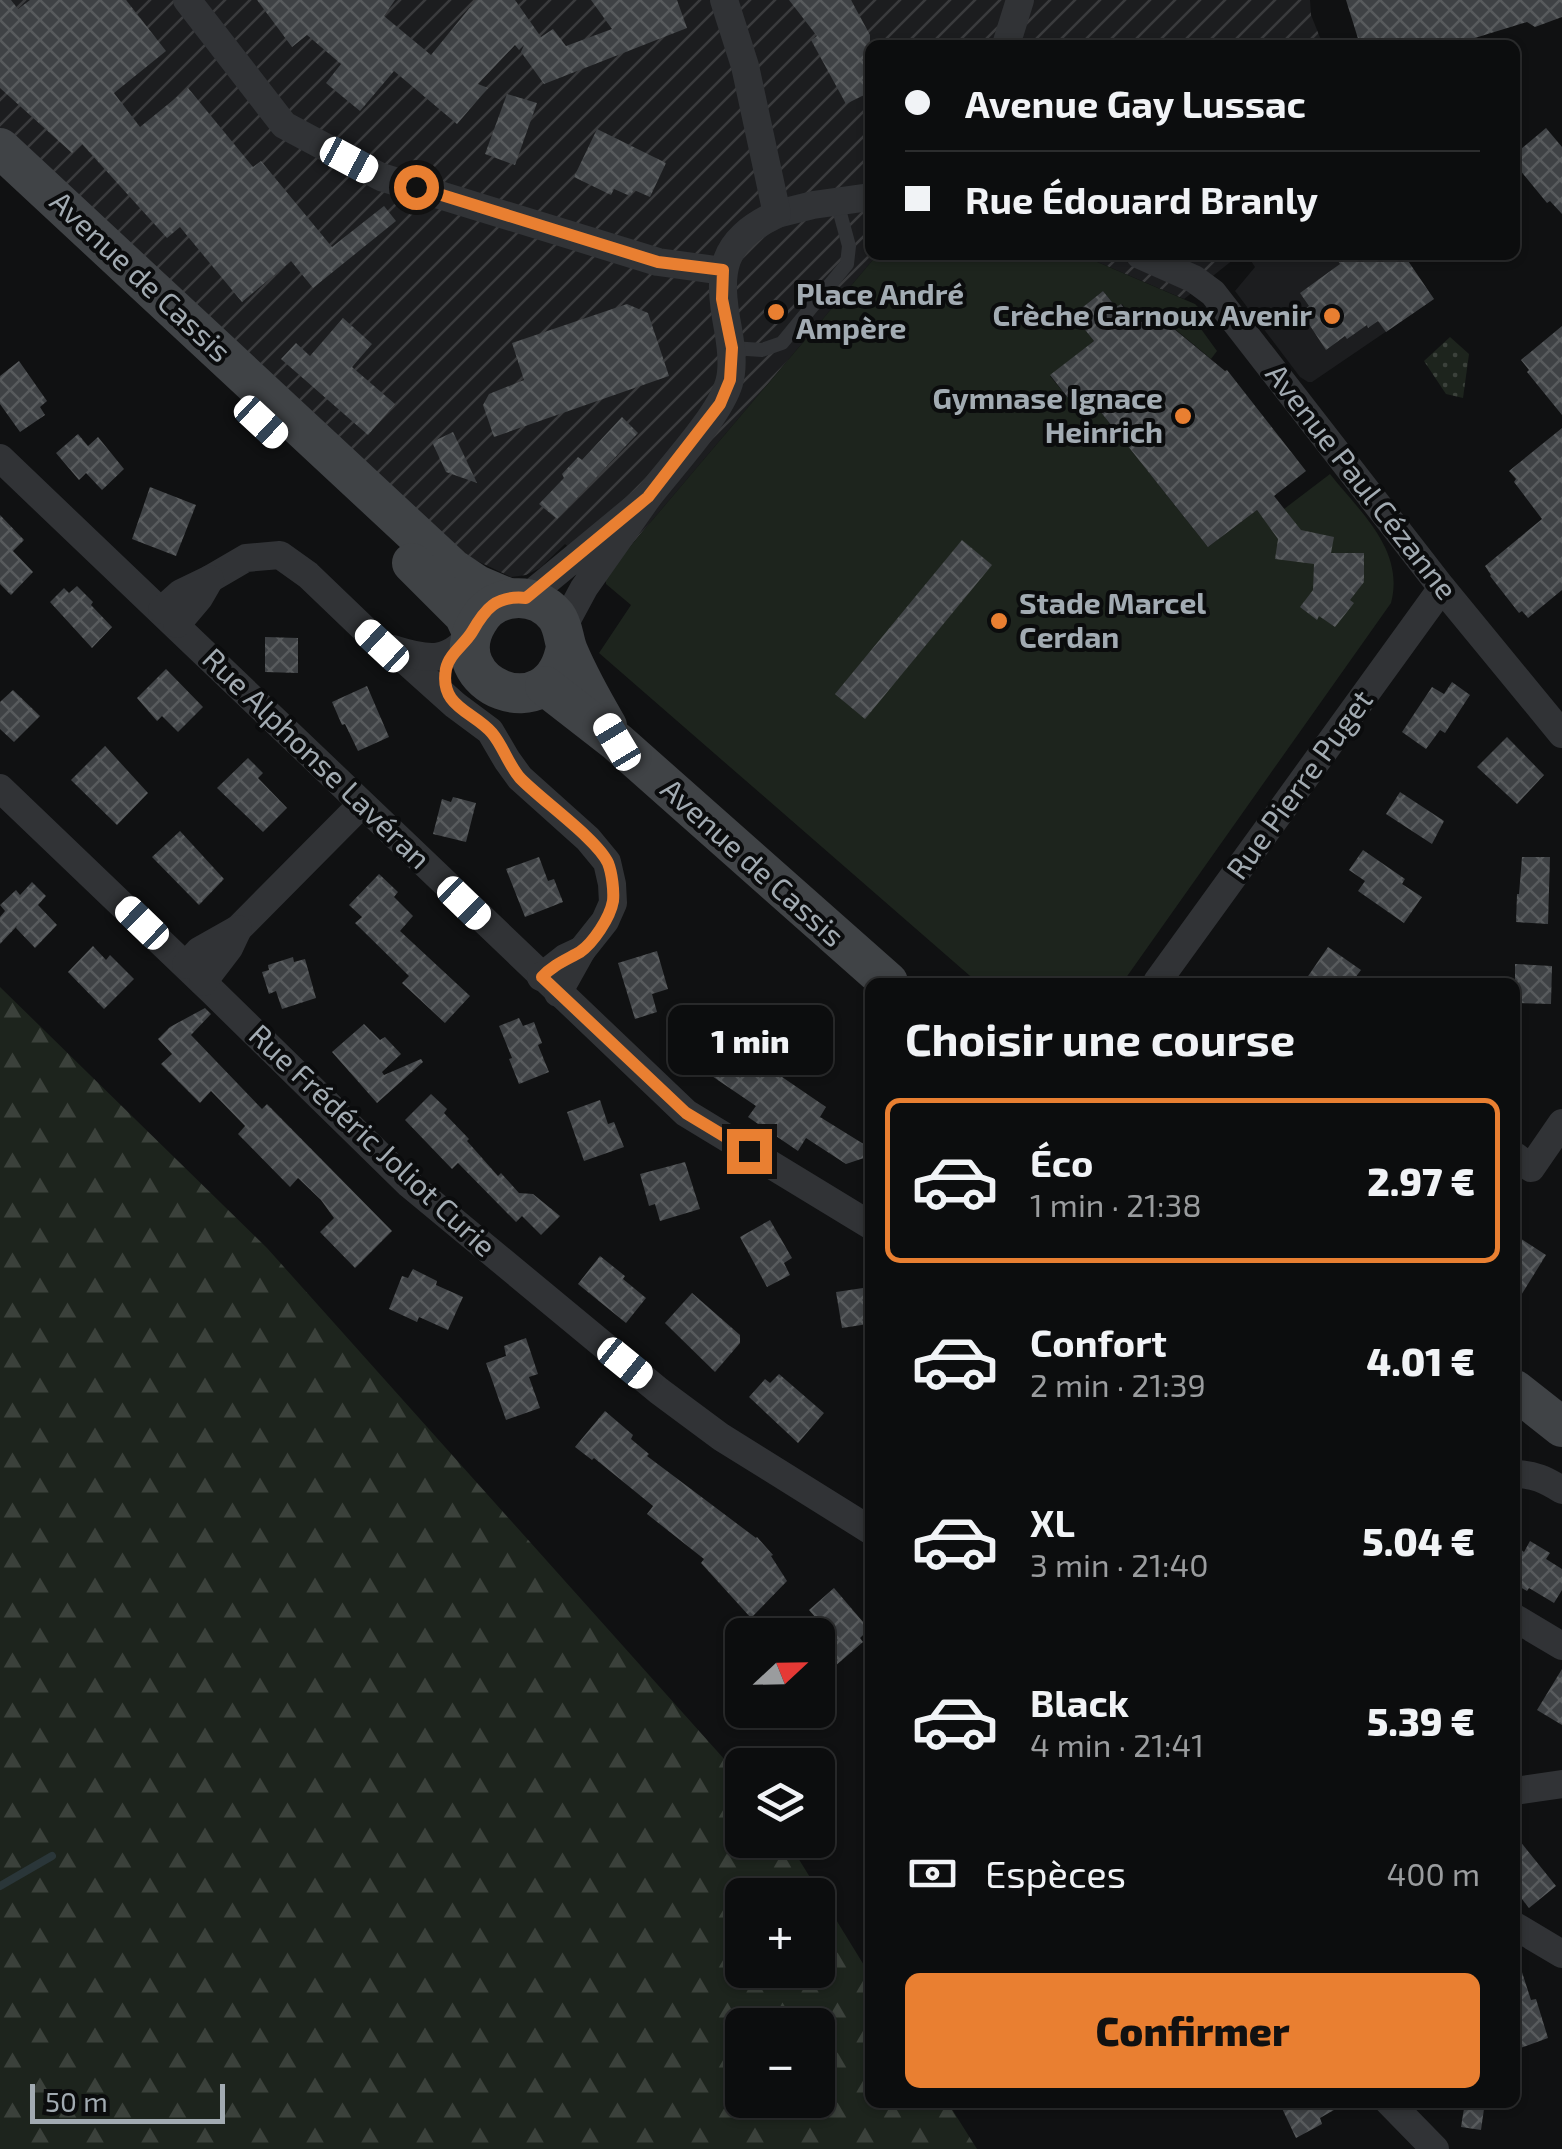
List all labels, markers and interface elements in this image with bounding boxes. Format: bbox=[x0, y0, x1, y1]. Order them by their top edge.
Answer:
text: Avenue Gay Lussac bbox=[965, 80, 1306, 126]
car bbox=[315, 133, 383, 187]
route start bbox=[394, 165, 439, 210]
text: Rue Édouard Branly bbox=[965, 176, 1318, 222]
street label: Avenue de Cassis bbox=[44, 183, 239, 368]
place label: Place André Ampère bbox=[796, 275, 964, 345]
place label: Crèche Carnoux Avenir bbox=[993, 296, 1312, 332]
marker: Place André Ampère bbox=[765, 301, 787, 323]
marker: Crèche Carnoux Avenir bbox=[1321, 305, 1343, 327]
street label: Avenue Paul Cézanne bbox=[1259, 356, 1466, 606]
place label: Gymnase Ignace Heinrich bbox=[932, 379, 1163, 449]
car bbox=[229, 391, 293, 453]
marker: Gymnase Ignace Heinrich bbox=[1172, 405, 1194, 427]
place label: Stade Marcel Cerdan bbox=[1019, 584, 1206, 654]
marker: Stade Marcel Cerdan bbox=[988, 610, 1010, 632]
car bbox=[350, 615, 414, 677]
street label: Rue Alphonse Lavéran bbox=[196, 640, 439, 876]
street label: Rue Pierre Puget bbox=[1218, 682, 1379, 885]
car bbox=[589, 709, 645, 775]
street label: Avenue de Cassis bbox=[654, 770, 852, 953]
car bbox=[432, 871, 496, 935]
car bbox=[110, 891, 174, 955]
callout: 1 min bbox=[666, 1006, 832, 1076]
text: Choisir une course bbox=[905, 1011, 1295, 1065]
street label: Rue Frédéric Joliot Curie bbox=[243, 1016, 504, 1263]
text: 1 min bbox=[711, 1021, 790, 1059]
route end bbox=[727, 1129, 772, 1174]
icon: car bbox=[910, 1136, 1000, 1226]
text: Éco bbox=[1030, 1139, 1093, 1185]
text: 2.97 € bbox=[1367, 1158, 1475, 1204]
text: 1 min · 21:38 bbox=[1030, 1185, 1202, 1223]
icon: car bbox=[910, 1316, 1000, 1406]
text: Confort bbox=[1030, 1319, 1167, 1365]
car bbox=[592, 1332, 658, 1394]
text: 4.01 € bbox=[1367, 1338, 1475, 1384]
text: 2 min · 21:39 bbox=[1030, 1365, 1206, 1403]
icon: car bbox=[910, 1496, 1000, 1586]
text: XL bbox=[1030, 1499, 1075, 1545]
text: 5.04 € bbox=[1362, 1518, 1475, 1564]
text: 3 min · 21:40 bbox=[1030, 1545, 1209, 1583]
north arrow bbox=[725, 1618, 835, 1728]
map controls bbox=[725, 1618, 835, 2118]
icon: car bbox=[910, 1676, 1000, 1766]
text: Black bbox=[1030, 1679, 1129, 1725]
text: 5.39 € bbox=[1367, 1698, 1475, 1744]
text: 4 min · 21:41 bbox=[1030, 1725, 1204, 1763]
button: layers bbox=[725, 1748, 835, 1858]
icon: cash bbox=[905, 1846, 960, 1901]
text: Espèces bbox=[985, 1850, 1126, 1896]
text: 400 m bbox=[1387, 1854, 1480, 1892]
button: + bbox=[725, 1878, 835, 1988]
button: Confirmer bbox=[905, 1973, 1480, 2088]
button: − bbox=[725, 2008, 835, 2118]
scale bar bbox=[30, 2079, 225, 2124]
text: 50 m bbox=[45, 2084, 108, 2118]

